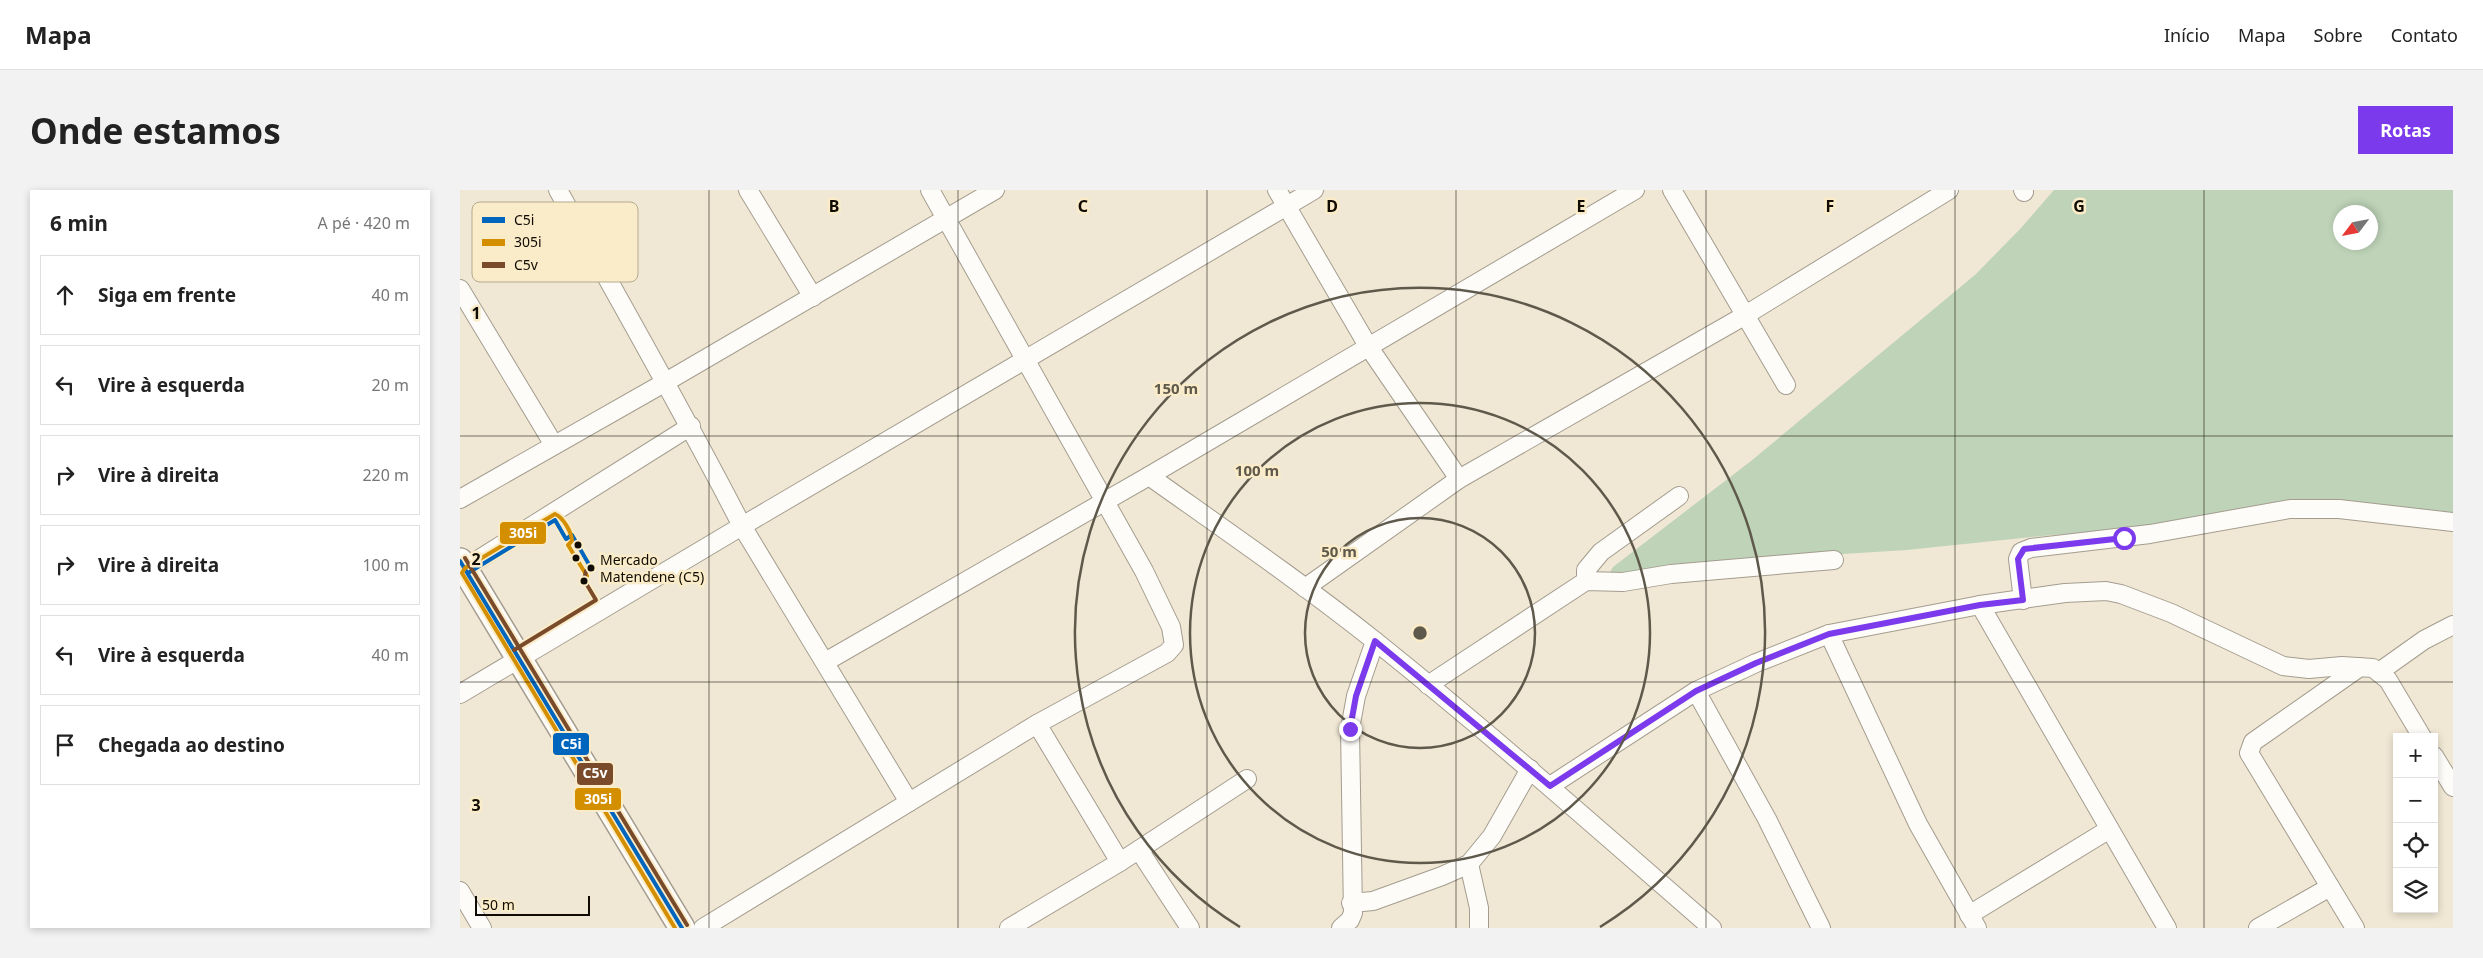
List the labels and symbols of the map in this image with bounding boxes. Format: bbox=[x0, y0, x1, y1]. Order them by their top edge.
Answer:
text: B bbox=[829, 195, 839, 217]
text: C bbox=[1078, 195, 1088, 217]
text: D bbox=[1326, 195, 1338, 217]
text: E bbox=[1577, 195, 1586, 217]
text: F bbox=[1826, 195, 1834, 217]
text: G bbox=[2073, 195, 2085, 217]
legend bbox=[472, 202, 638, 282]
north arrow bbox=[2333, 205, 2378, 250]
text: C5i bbox=[514, 210, 534, 229]
text: 305i bbox=[514, 232, 542, 251]
text: C5v bbox=[514, 255, 539, 274]
text: 1 bbox=[471, 302, 481, 324]
text: 150 m bbox=[1154, 378, 1198, 398]
text: 100 m bbox=[1235, 460, 1279, 480]
line badge: 305i bbox=[499, 521, 547, 545]
text: 305i bbox=[509, 523, 537, 542]
route start bbox=[2113, 527, 2136, 550]
unlabelled marker bbox=[573, 540, 583, 550]
text: 50 m bbox=[1321, 541, 1357, 561]
text: 2 bbox=[471, 548, 481, 570]
place label: Mercado Matendene (C5) bbox=[600, 550, 704, 586]
unlabelled marker bbox=[571, 553, 581, 563]
marker: Mercado Matendene (C5) bbox=[586, 563, 596, 573]
unlabelled marker bbox=[579, 576, 589, 586]
centre of rings bbox=[1411, 624, 1429, 642]
route end bbox=[1339, 718, 1362, 741]
line badge: C5i bbox=[552, 732, 590, 756]
text: C5i bbox=[560, 734, 582, 753]
line badge: C5v bbox=[576, 762, 614, 786]
text: C5v bbox=[583, 763, 608, 782]
line badge: 305i bbox=[574, 787, 622, 811]
text: 305i bbox=[584, 789, 612, 808]
text: 3 bbox=[471, 794, 481, 816]
scale bar bbox=[475, 893, 590, 916]

